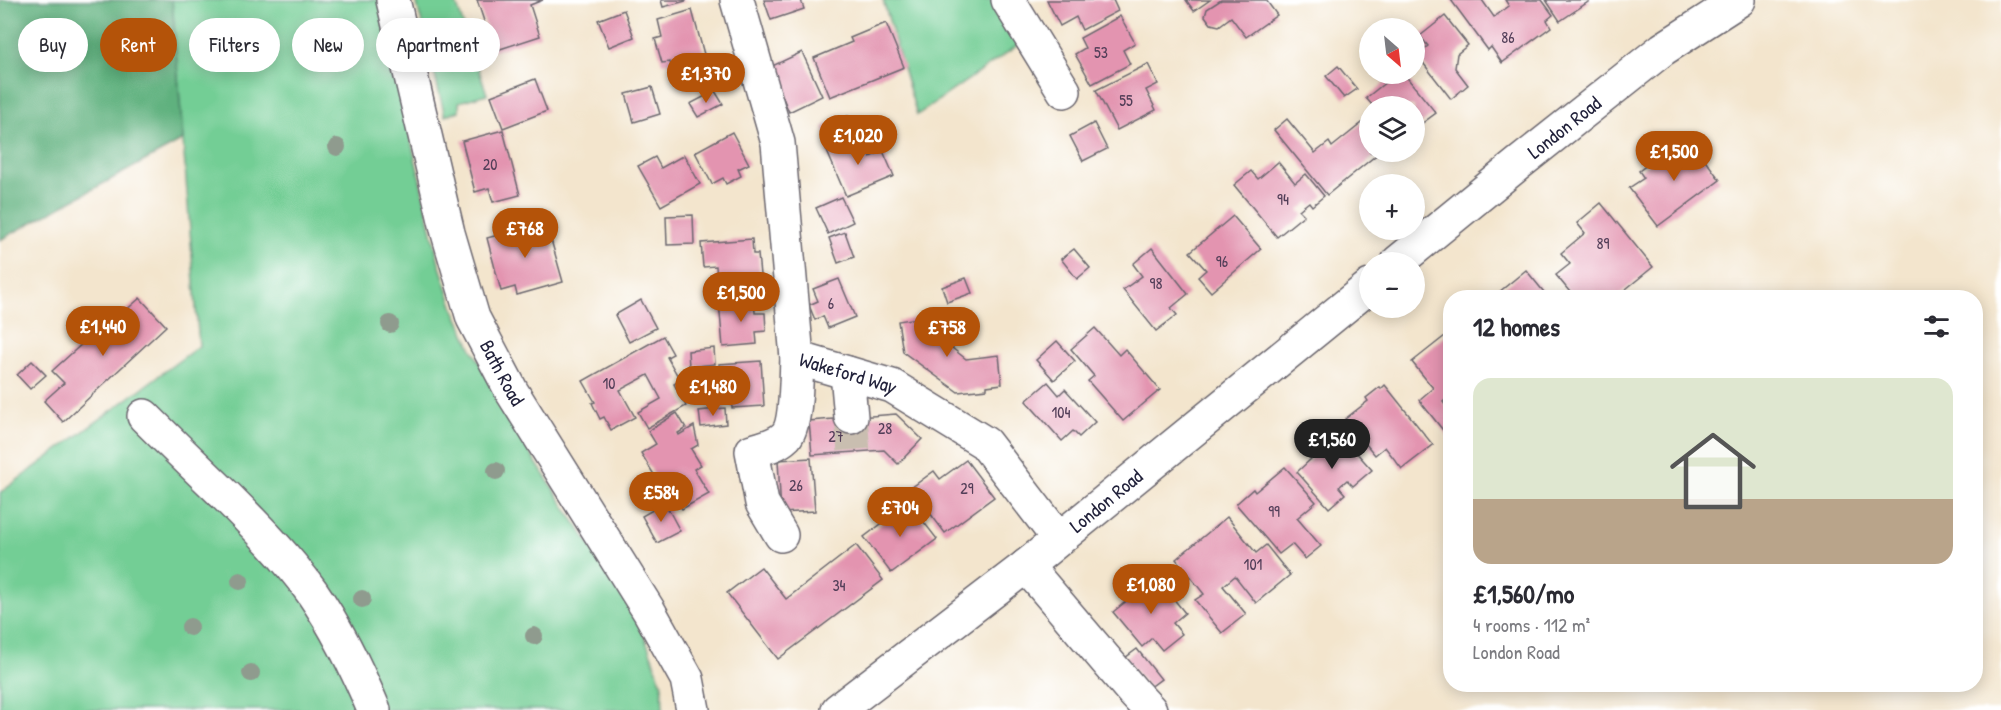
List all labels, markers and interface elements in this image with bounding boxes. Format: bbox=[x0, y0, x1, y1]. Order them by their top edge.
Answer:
chip: Buy bbox=[18, 18, 88, 72]
chip: Rent bbox=[100, 18, 177, 72]
chip: Filters bbox=[189, 18, 280, 72]
chip: New bbox=[292, 18, 364, 72]
chip: Apartment bbox=[376, 18, 500, 72]
north arrow bbox=[1359, 18, 1425, 84]
map controls bbox=[1359, 18, 1425, 318]
house number: 86 bbox=[1501, 26, 1515, 48]
house number: 53 bbox=[1094, 41, 1108, 63]
pin: £1,370 bbox=[657, 53, 755, 104]
text: £1,370 bbox=[681, 59, 731, 86]
house number: 55 bbox=[1119, 89, 1133, 111]
street label: London Road bbox=[1522, 89, 1607, 164]
button: layers bbox=[1359, 96, 1425, 162]
pin: £1,020 bbox=[809, 115, 907, 166]
text: £1,020 bbox=[833, 121, 883, 148]
pin: £1,500 bbox=[1625, 131, 1723, 182]
text: £1,500 bbox=[1650, 137, 1698, 164]
house number: 20 bbox=[483, 153, 497, 175]
button: + bbox=[1359, 174, 1425, 240]
house number: 94 bbox=[1277, 188, 1289, 210]
pin: £768 bbox=[489, 208, 561, 259]
text: £768 bbox=[506, 214, 544, 241]
house number: 89 bbox=[1597, 232, 1610, 254]
house number: 96 bbox=[1216, 250, 1228, 272]
button: − bbox=[1359, 252, 1425, 318]
pin: £1,500 bbox=[692, 272, 790, 323]
house number: 98 bbox=[1150, 272, 1162, 294]
text: £1,500 bbox=[717, 278, 765, 305]
house number: 6 bbox=[828, 292, 834, 314]
pin: £1,440 bbox=[54, 306, 152, 357]
pin: £758 bbox=[911, 307, 983, 358]
text: 12 homes bbox=[1473, 309, 1560, 344]
icon: filters bbox=[1920, 310, 1953, 343]
text: £1,440 bbox=[80, 312, 126, 339]
text: £758 bbox=[928, 313, 966, 340]
street label: Bath Road bbox=[474, 335, 531, 411]
street label: Wakeford Way bbox=[796, 345, 903, 399]
pin: £1,480 bbox=[664, 366, 762, 417]
house number: 10 bbox=[603, 372, 615, 394]
text: £1,480 bbox=[689, 372, 737, 399]
house number: 104 bbox=[1052, 401, 1070, 423]
house number: 28 bbox=[878, 417, 892, 439]
icon: home bbox=[1659, 417, 1767, 525]
pin: £1,560 bbox=[1283, 419, 1381, 470]
house number: 27 bbox=[828, 425, 844, 447]
text: £1,560 bbox=[1308, 425, 1356, 452]
street label: London Road bbox=[1063, 462, 1148, 538]
pin: £584 bbox=[625, 472, 697, 523]
house number: 26 bbox=[789, 474, 803, 496]
house number: 29 bbox=[960, 477, 974, 499]
text: £584 bbox=[643, 478, 679, 505]
pin: £704 bbox=[864, 487, 936, 538]
text: £704 bbox=[881, 493, 919, 520]
house number: 99 bbox=[1268, 500, 1280, 522]
house number: 101 bbox=[1244, 553, 1263, 575]
pin: £1,080 bbox=[1102, 564, 1200, 615]
text: £1,080 bbox=[1127, 570, 1175, 597]
house number: 34 bbox=[832, 574, 846, 596]
text: £1,560/mo bbox=[1473, 576, 1574, 611]
text: 4 rooms · 112 m² bbox=[1473, 611, 1590, 638]
text: London Road bbox=[1473, 638, 1560, 665]

